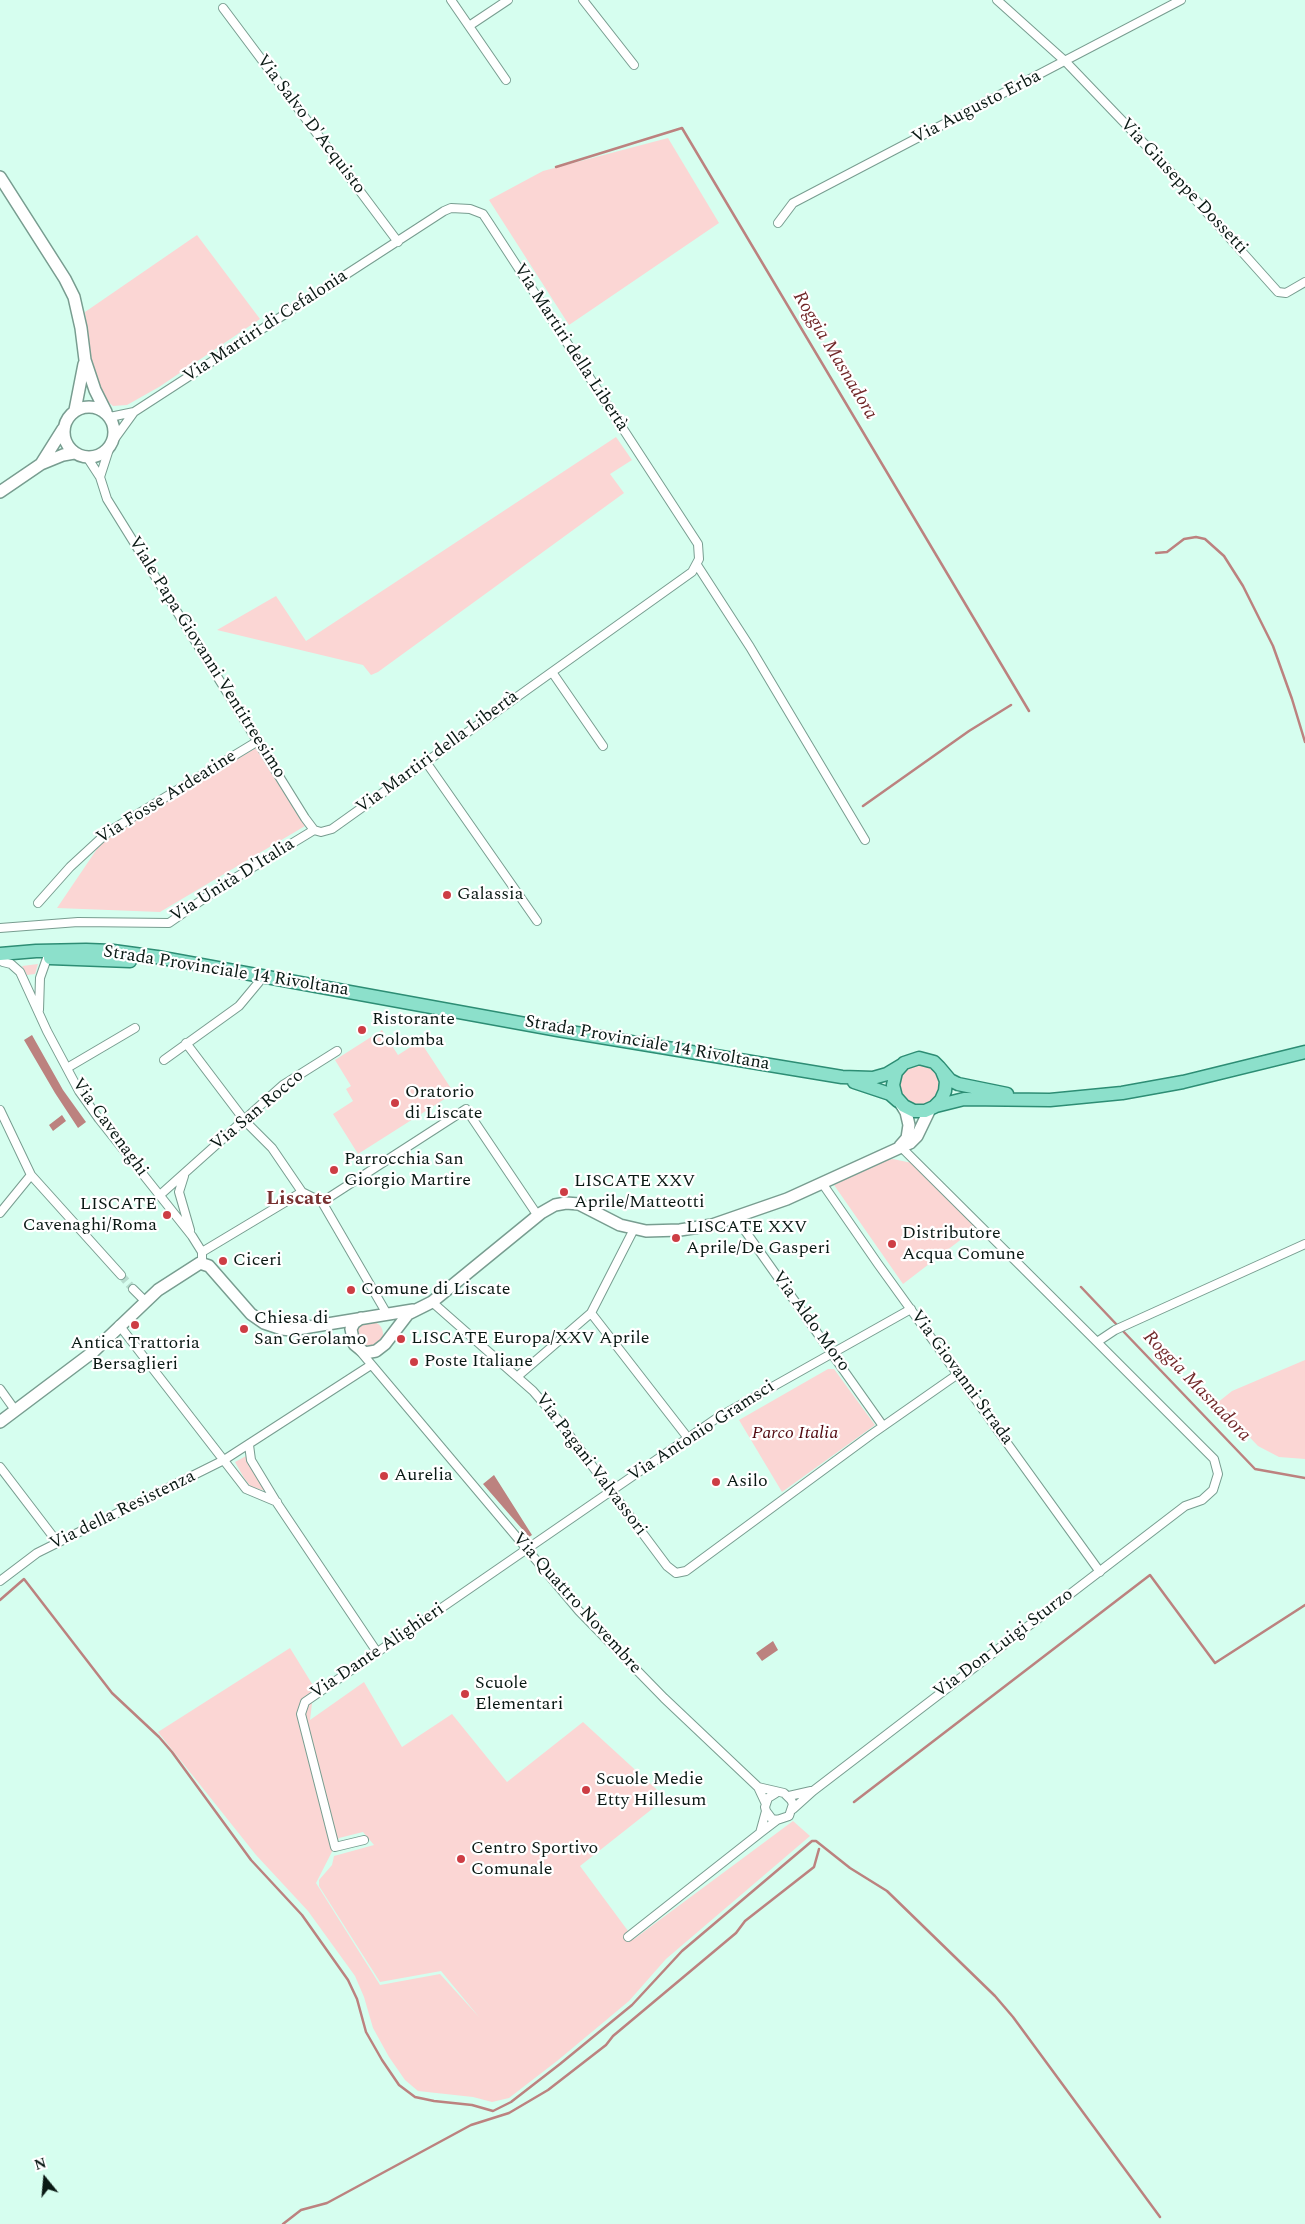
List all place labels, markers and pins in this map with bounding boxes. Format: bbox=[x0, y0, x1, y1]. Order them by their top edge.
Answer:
place label: Galassia bbox=[457, 884, 523, 906]
marker: Galassia bbox=[441, 889, 453, 901]
place label: Ristorante Colomba bbox=[372, 1009, 455, 1052]
marker: Ristorante Colomba bbox=[356, 1024, 368, 1036]
place label: Oratorio di Liscate bbox=[405, 1082, 482, 1124]
marker: Oratorio di Liscate bbox=[389, 1097, 401, 1109]
place label: Parrocchia San Giorgio Martire bbox=[344, 1149, 471, 1192]
marker: Parrocchia San Giorgio Martire bbox=[328, 1164, 340, 1176]
place label: LISCATE XXV Aprile/Matteotti bbox=[574, 1171, 705, 1214]
marker: LISCATE XXV Aprile/Matteotti bbox=[558, 1186, 570, 1198]
place label: LISCATE Cavenaghi/Roma bbox=[23, 1194, 157, 1236]
marker: LISCATE Cavenaghi/Roma bbox=[161, 1209, 173, 1221]
place label: LISCATE XXV Aprile/De Gasperi bbox=[686, 1217, 830, 1260]
place label: Distributore Acqua Comune bbox=[902, 1223, 1025, 1266]
marker: LISCATE XXV Aprile/De Gasperi bbox=[670, 1232, 682, 1244]
marker: Distributore Acqua Comune bbox=[886, 1238, 898, 1250]
place label: Ciceri bbox=[233, 1250, 282, 1272]
marker: Ciceri bbox=[217, 1255, 229, 1267]
place label: Comune di Liscate bbox=[361, 1279, 511, 1301]
marker: Comune di Liscate bbox=[345, 1284, 357, 1296]
place label: Chiesa di San Gerolamo bbox=[254, 1308, 366, 1350]
marker: Antica Trattoria Bersaglieri bbox=[129, 1319, 141, 1331]
marker: Chiesa di San Gerolamo bbox=[238, 1323, 250, 1335]
place label: LISCATE Europa/XXV Aprile bbox=[411, 1328, 650, 1350]
place label: Antica Trattoria Bersaglieri bbox=[70, 1333, 200, 1376]
marker: LISCATE Europa/XXV Aprile bbox=[395, 1333, 407, 1345]
place label: Poste Italiane bbox=[424, 1351, 533, 1373]
marker: Poste Italiane bbox=[408, 1356, 420, 1368]
place label: Aurelia bbox=[394, 1465, 453, 1487]
marker: Aurelia bbox=[378, 1470, 390, 1482]
place label: Asilo bbox=[726, 1471, 768, 1493]
marker: Asilo bbox=[710, 1476, 722, 1488]
place label: Scuole Elementari bbox=[475, 1673, 563, 1716]
marker: Scuole Elementari bbox=[459, 1688, 471, 1700]
place label: Scuole Medie Etty Hillesum bbox=[596, 1769, 706, 1812]
marker: Scuole Medie Etty Hillesum bbox=[580, 1784, 592, 1796]
place label: Centro Sportivo Comunale bbox=[471, 1838, 598, 1880]
marker: Centro Sportivo Comunale bbox=[455, 1853, 467, 1865]

